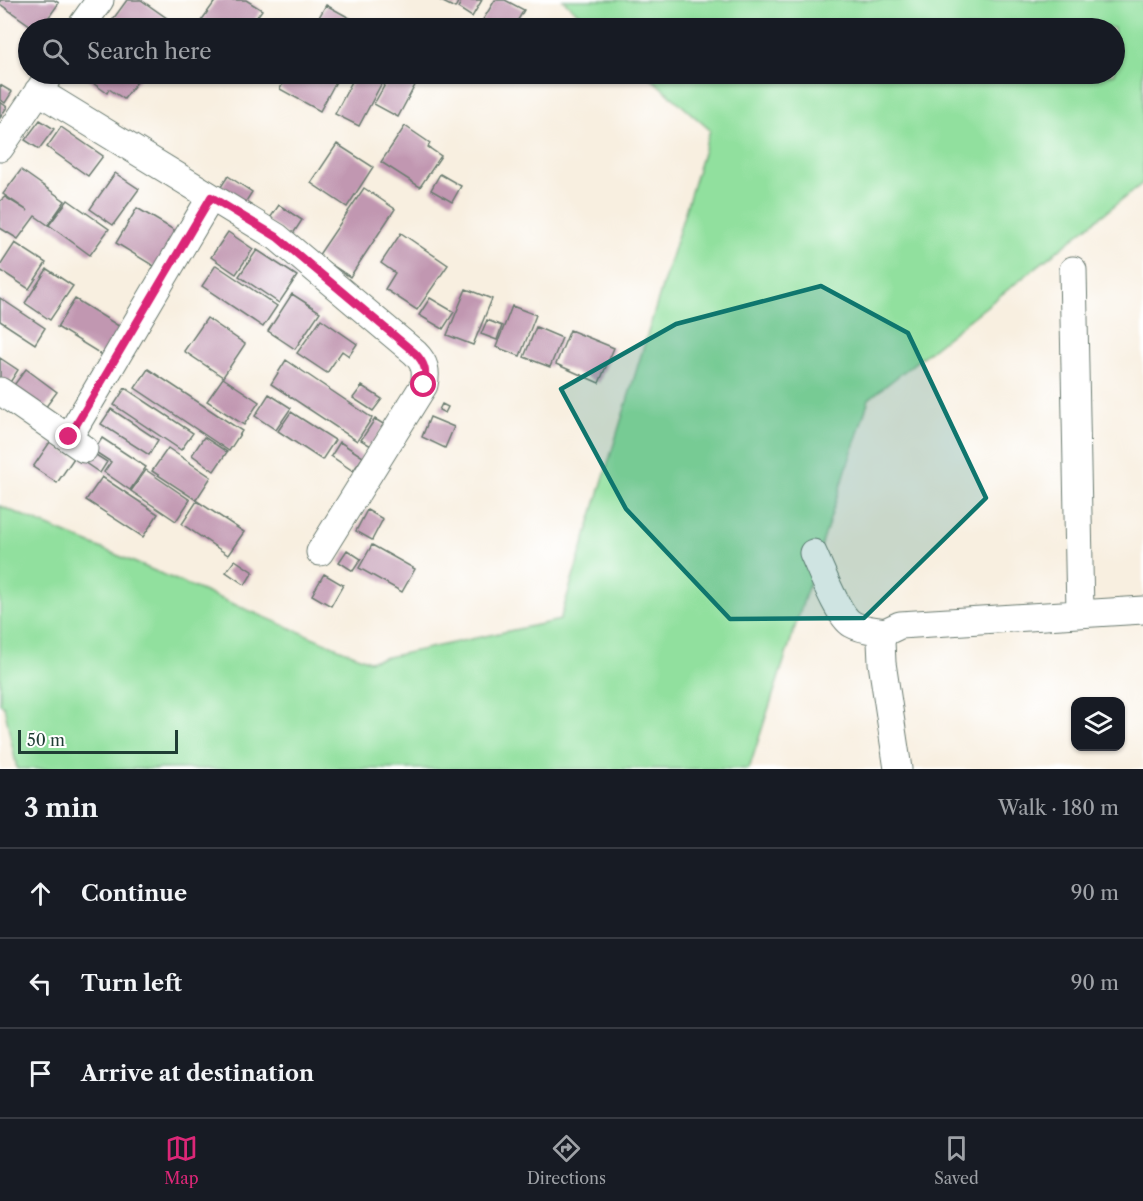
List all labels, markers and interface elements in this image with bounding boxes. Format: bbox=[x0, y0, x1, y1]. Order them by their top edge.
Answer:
search box bbox=[18, 18, 1125, 84]
icon: search bbox=[39, 35, 72, 68]
text: Search here bbox=[87, 38, 212, 65]
route start bbox=[410, 371, 436, 397]
route end bbox=[55, 423, 81, 449]
map controls bbox=[1071, 697, 1125, 751]
button: layers bbox=[1071, 697, 1125, 751]
scale bar bbox=[18, 727, 178, 754]
text: 50 m bbox=[27, 730, 65, 750]
text: 3 min bbox=[24, 792, 98, 824]
text: Walk · 180 m bbox=[998, 796, 1119, 820]
icon: ahead bbox=[24, 877, 57, 910]
text: Continue bbox=[81, 880, 187, 907]
text: 90 m bbox=[1071, 881, 1119, 905]
icon: left bbox=[24, 967, 57, 1000]
text: Turn left bbox=[81, 970, 182, 997]
text: 90 m bbox=[1071, 971, 1119, 995]
icon: arrive bbox=[24, 1057, 57, 1090]
text: Arrive at destination bbox=[81, 1060, 314, 1087]
tab: Map bbox=[164, 1132, 199, 1188]
tab: Directions bbox=[527, 1132, 606, 1188]
tab: Saved bbox=[934, 1132, 979, 1188]

